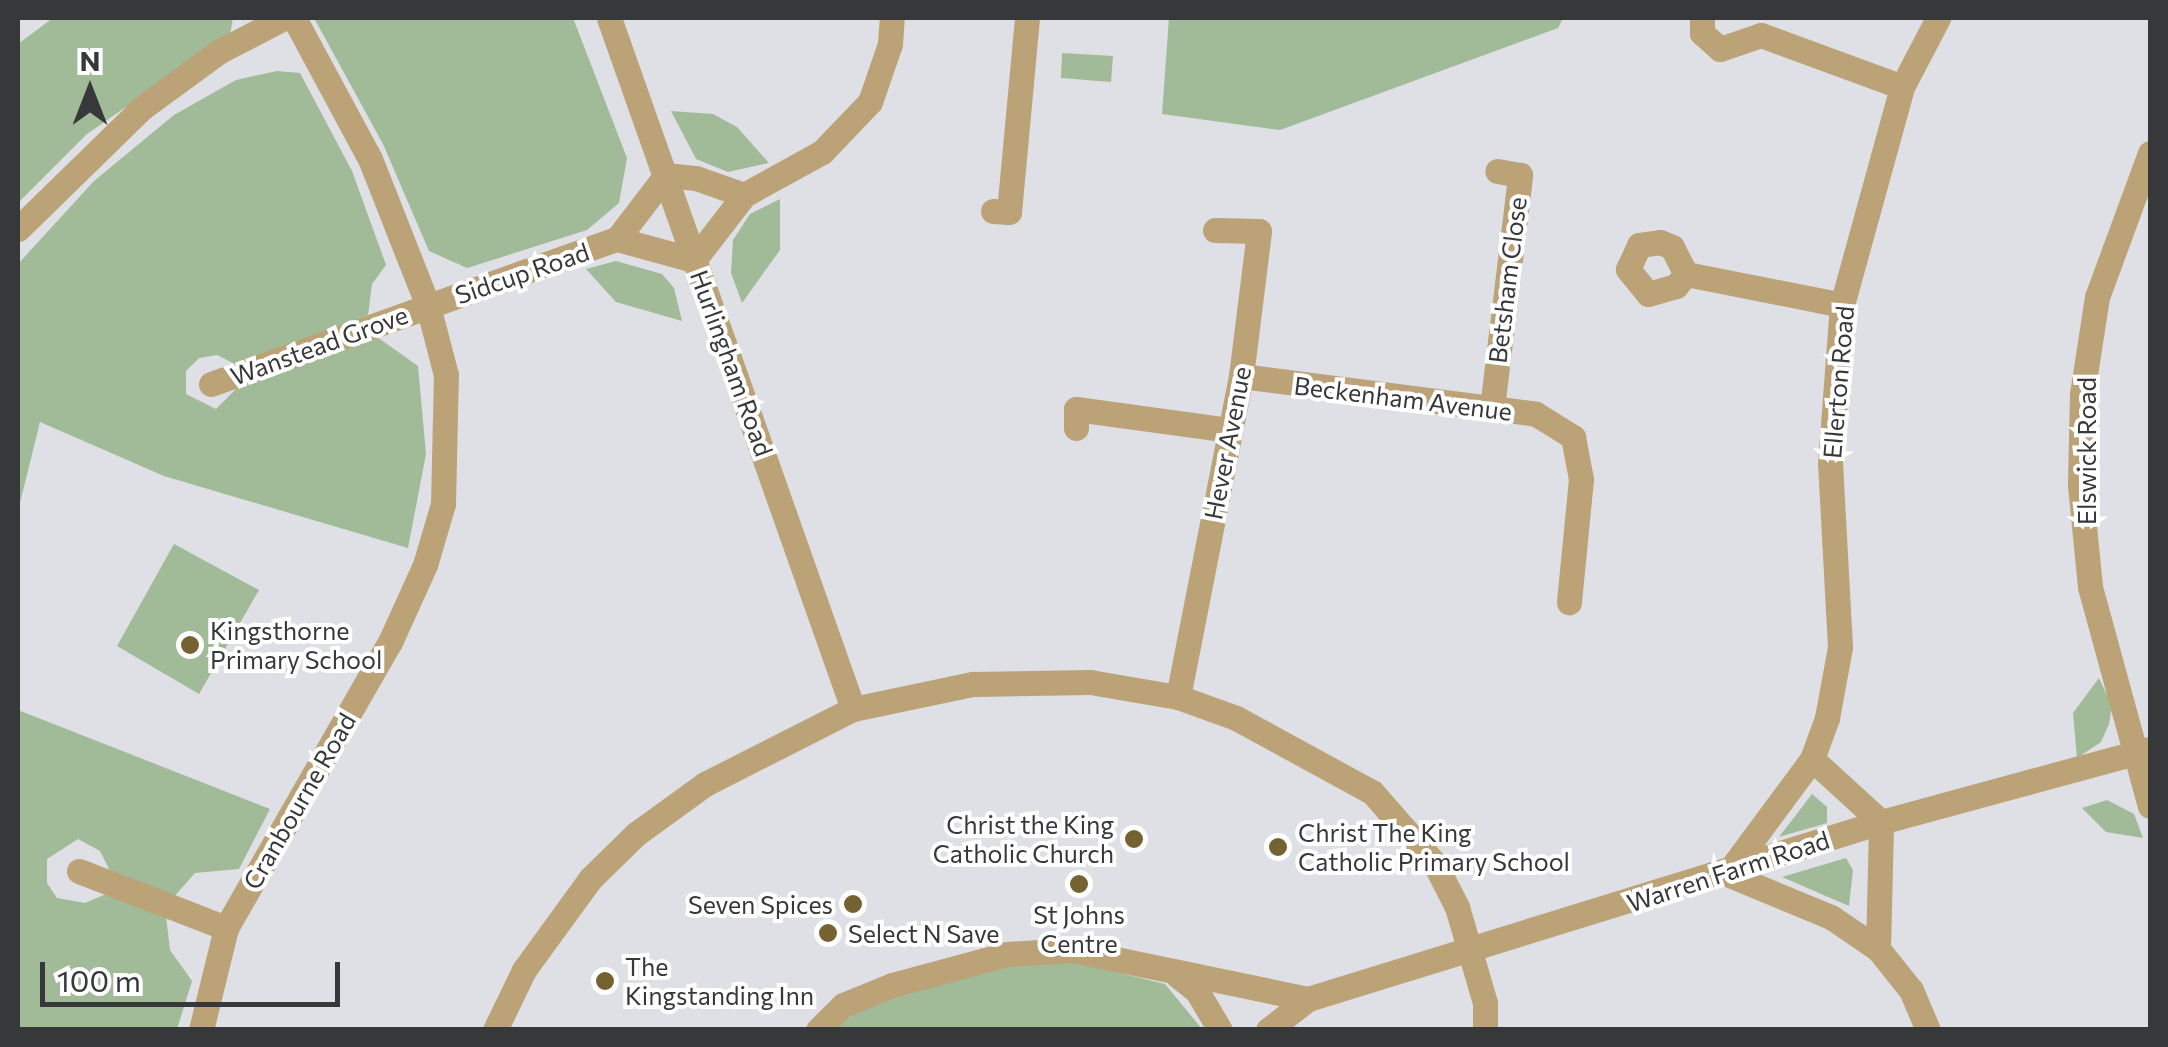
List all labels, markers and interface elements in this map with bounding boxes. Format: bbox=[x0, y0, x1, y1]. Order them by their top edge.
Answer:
north arrow bbox=[40, 40, 140, 140]
text: N bbox=[80, 43, 101, 77]
street label: Betsham Close bbox=[1482, 195, 1532, 365]
street label: Sidcup Road bbox=[451, 236, 593, 310]
street label: Hurlingham Road bbox=[684, 266, 780, 460]
street label: Wanstead Grove bbox=[226, 299, 412, 391]
street label: Ellerton Road bbox=[1816, 304, 1860, 460]
street label: Hever Avenue bbox=[1197, 364, 1257, 522]
street label: Beckenham Avenue bbox=[1292, 370, 1514, 426]
street label: Elswick Road bbox=[2071, 377, 2101, 525]
place label: Kingsthorne Primary School bbox=[210, 616, 382, 675]
marker: Kingsthorne Primary School bbox=[179, 634, 201, 656]
street label: Cranbourne Road bbox=[236, 707, 362, 895]
place label: Christ the King Catholic Church bbox=[933, 810, 1114, 869]
place label: Christ The King Catholic Primary School bbox=[1298, 818, 1570, 877]
street label: Warren Farm Road bbox=[1623, 824, 1833, 918]
marker: Christ the King Catholic Church bbox=[1123, 828, 1145, 850]
marker: Christ The King Catholic Primary School bbox=[1267, 836, 1289, 858]
marker: St Johns Centre bbox=[1068, 873, 1090, 895]
place label: Seven Spices bbox=[688, 889, 833, 919]
marker: Seven Spices bbox=[842, 893, 864, 915]
place label: St Johns Centre bbox=[1033, 900, 1125, 959]
place label: Select N Save bbox=[848, 918, 999, 948]
marker: Select N Save bbox=[817, 922, 839, 944]
scale bar bbox=[45, 942, 345, 1004]
place label: The Kingstanding Inn bbox=[625, 952, 814, 1011]
text: 100 m bbox=[57, 961, 141, 998]
marker: The Kingstanding Inn bbox=[594, 970, 616, 992]

